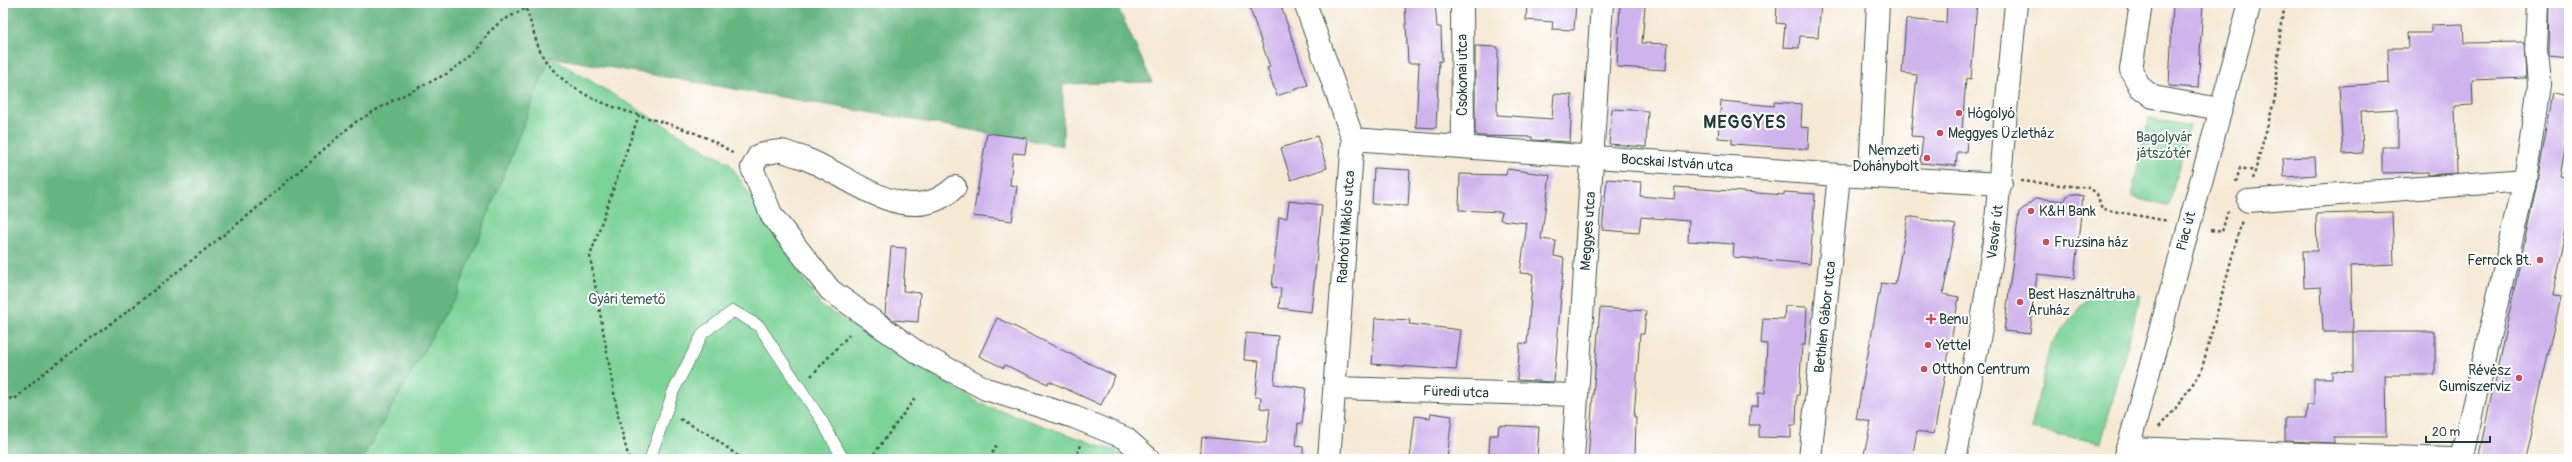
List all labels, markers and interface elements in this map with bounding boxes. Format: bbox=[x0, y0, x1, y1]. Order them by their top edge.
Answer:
street label: Csokonai utca bbox=[1454, 34, 1471, 116]
place label: Hógolyó bbox=[1967, 105, 2015, 122]
marker: Hógolyó bbox=[1954, 108, 1964, 118]
district label: MEGGYES bbox=[1703, 111, 1787, 134]
place label: Meggyes Üzletház bbox=[1948, 125, 2054, 142]
marker: Meggyes Üzletház bbox=[1935, 128, 1945, 138]
park label: Bagolyvár játszótér bbox=[2136, 129, 2192, 162]
place label: Nemzeti Dohánybolt bbox=[1853, 142, 1919, 175]
street label: Bocskai István utca bbox=[1620, 151, 1734, 175]
marker: Nemzeti Dohánybolt bbox=[1922, 153, 1932, 163]
street label: Radnóti Miklós utca bbox=[1334, 170, 1358, 284]
street label: Meggyes utca bbox=[1577, 191, 1599, 271]
street label: Vasvár út bbox=[1983, 203, 2007, 260]
place label: K&H Bank bbox=[2039, 203, 2096, 220]
marker: K&H Bank bbox=[2026, 206, 2036, 216]
street label: Piac út bbox=[2173, 209, 2199, 252]
place label: Fruzsina ház bbox=[2054, 234, 2128, 251]
marker: Fruzsina ház bbox=[2041, 237, 2051, 247]
place label: Ferrock Bt. bbox=[2467, 252, 2532, 269]
marker: Ferrock Bt. bbox=[2535, 255, 2545, 265]
street label: Bethlen Gábor utca bbox=[1811, 260, 1839, 374]
place label: Best Használtruha Áruház bbox=[2028, 286, 2135, 319]
park label: Gyári temető bbox=[588, 291, 666, 308]
marker: Best Használtruha Áruház bbox=[2015, 297, 2025, 307]
place label: Benu bbox=[1939, 311, 1969, 328]
marker: Benu bbox=[1926, 314, 1936, 324]
place label: Yettel bbox=[1935, 337, 1971, 354]
marker: Yettel bbox=[1923, 340, 1933, 350]
place label: Otthon Centrum bbox=[1932, 361, 2030, 378]
place label: Révész Gumiszerviz bbox=[2439, 362, 2511, 395]
marker: Otthon Centrum bbox=[1919, 364, 1929, 374]
marker: Révész Gumiszerviz bbox=[2514, 373, 2524, 383]
street label: Füredi utca bbox=[1423, 382, 1489, 402]
scale bar bbox=[2426, 418, 2490, 444]
text: 20 m bbox=[2432, 425, 2461, 440]

